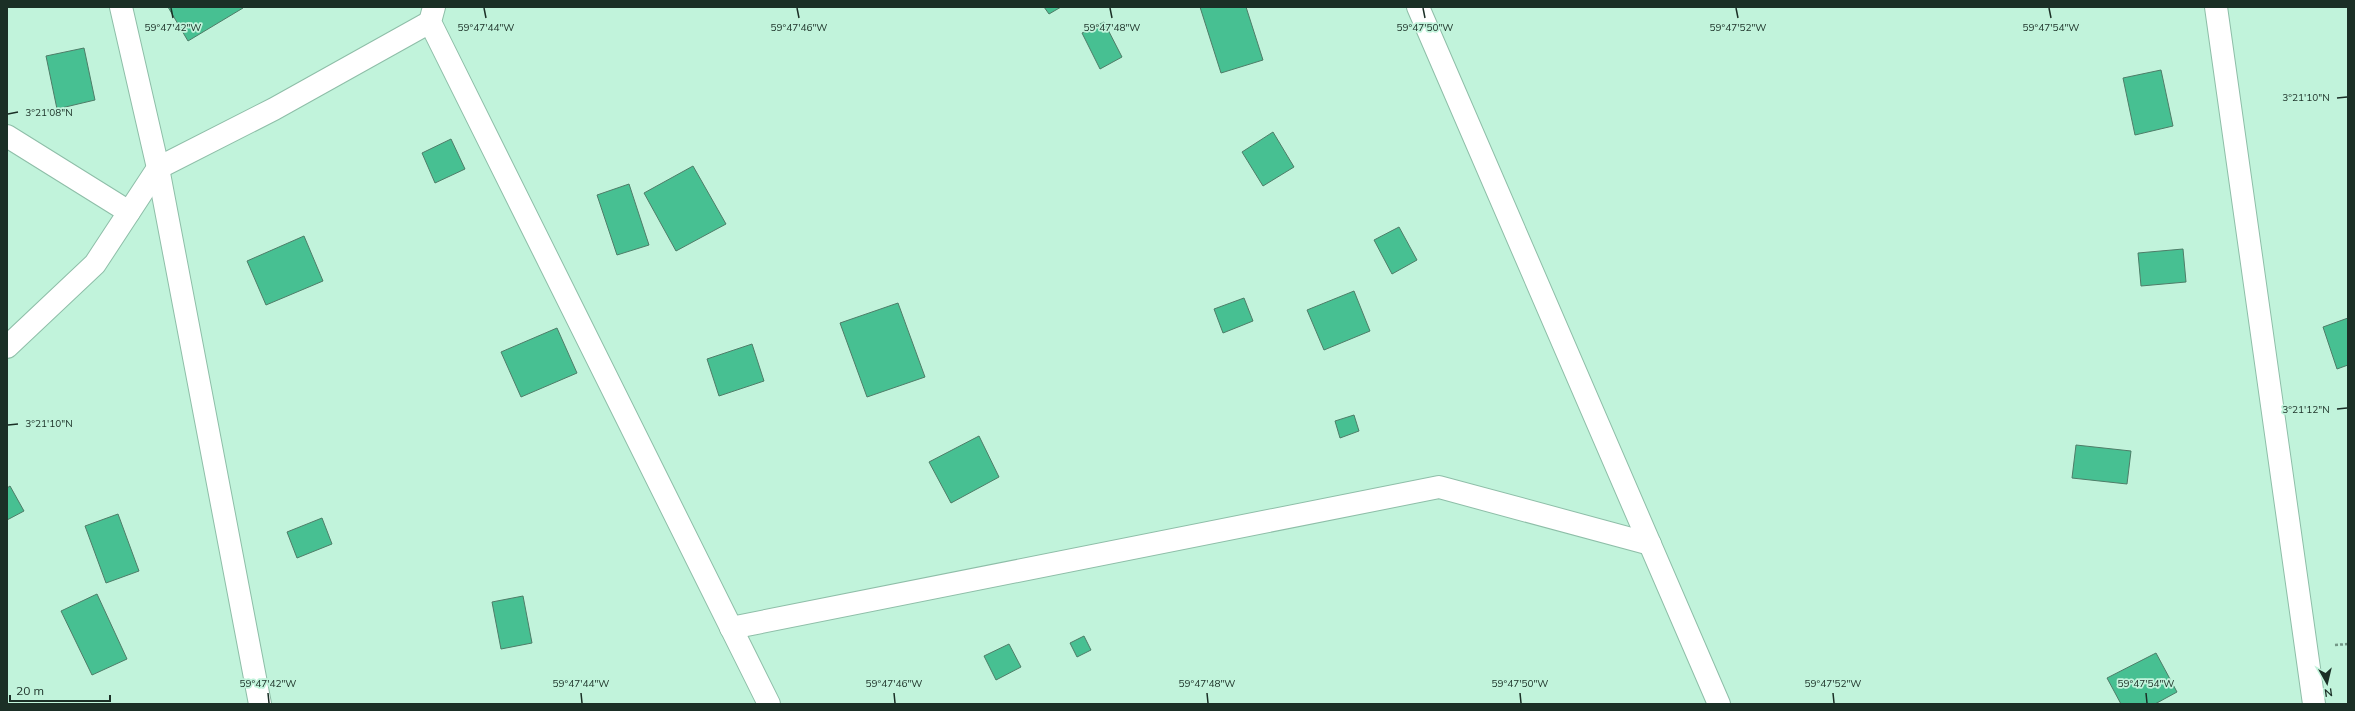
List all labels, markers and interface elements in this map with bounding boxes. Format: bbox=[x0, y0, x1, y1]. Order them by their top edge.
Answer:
text: 59°47'42"W bbox=[145, 21, 201, 34]
text: 59°47'44"W bbox=[458, 21, 514, 34]
text: 59°47'46"W bbox=[771, 21, 827, 34]
text: 59°47'48"W bbox=[1084, 21, 1140, 34]
text: 59°47'50"W bbox=[1397, 21, 1453, 34]
text: 59°47'52"W bbox=[1710, 21, 1766, 34]
text: 59°47'54"W bbox=[2023, 21, 2079, 34]
text: 3°21'10"N bbox=[2282, 91, 2330, 104]
text: 3°21'08"N bbox=[25, 106, 73, 119]
text: 3°21'12"N bbox=[2282, 403, 2330, 416]
text: 3°21'10"N bbox=[25, 417, 73, 430]
north arrow bbox=[2307, 663, 2347, 703]
scale bar bbox=[10, 677, 110, 703]
text: 59°47'42"W bbox=[240, 677, 296, 690]
text: 59°47'44"W bbox=[553, 677, 609, 690]
text: 59°47'46"W bbox=[866, 677, 922, 690]
text: 59°47'48"W bbox=[1179, 677, 1235, 690]
text: 59°47'50"W bbox=[1492, 677, 1548, 690]
text: 59°47'52"W bbox=[1805, 677, 1861, 690]
text: 59°47'54"W bbox=[2118, 677, 2174, 690]
text: 20 m bbox=[16, 683, 44, 698]
text: N bbox=[2323, 685, 2333, 700]

